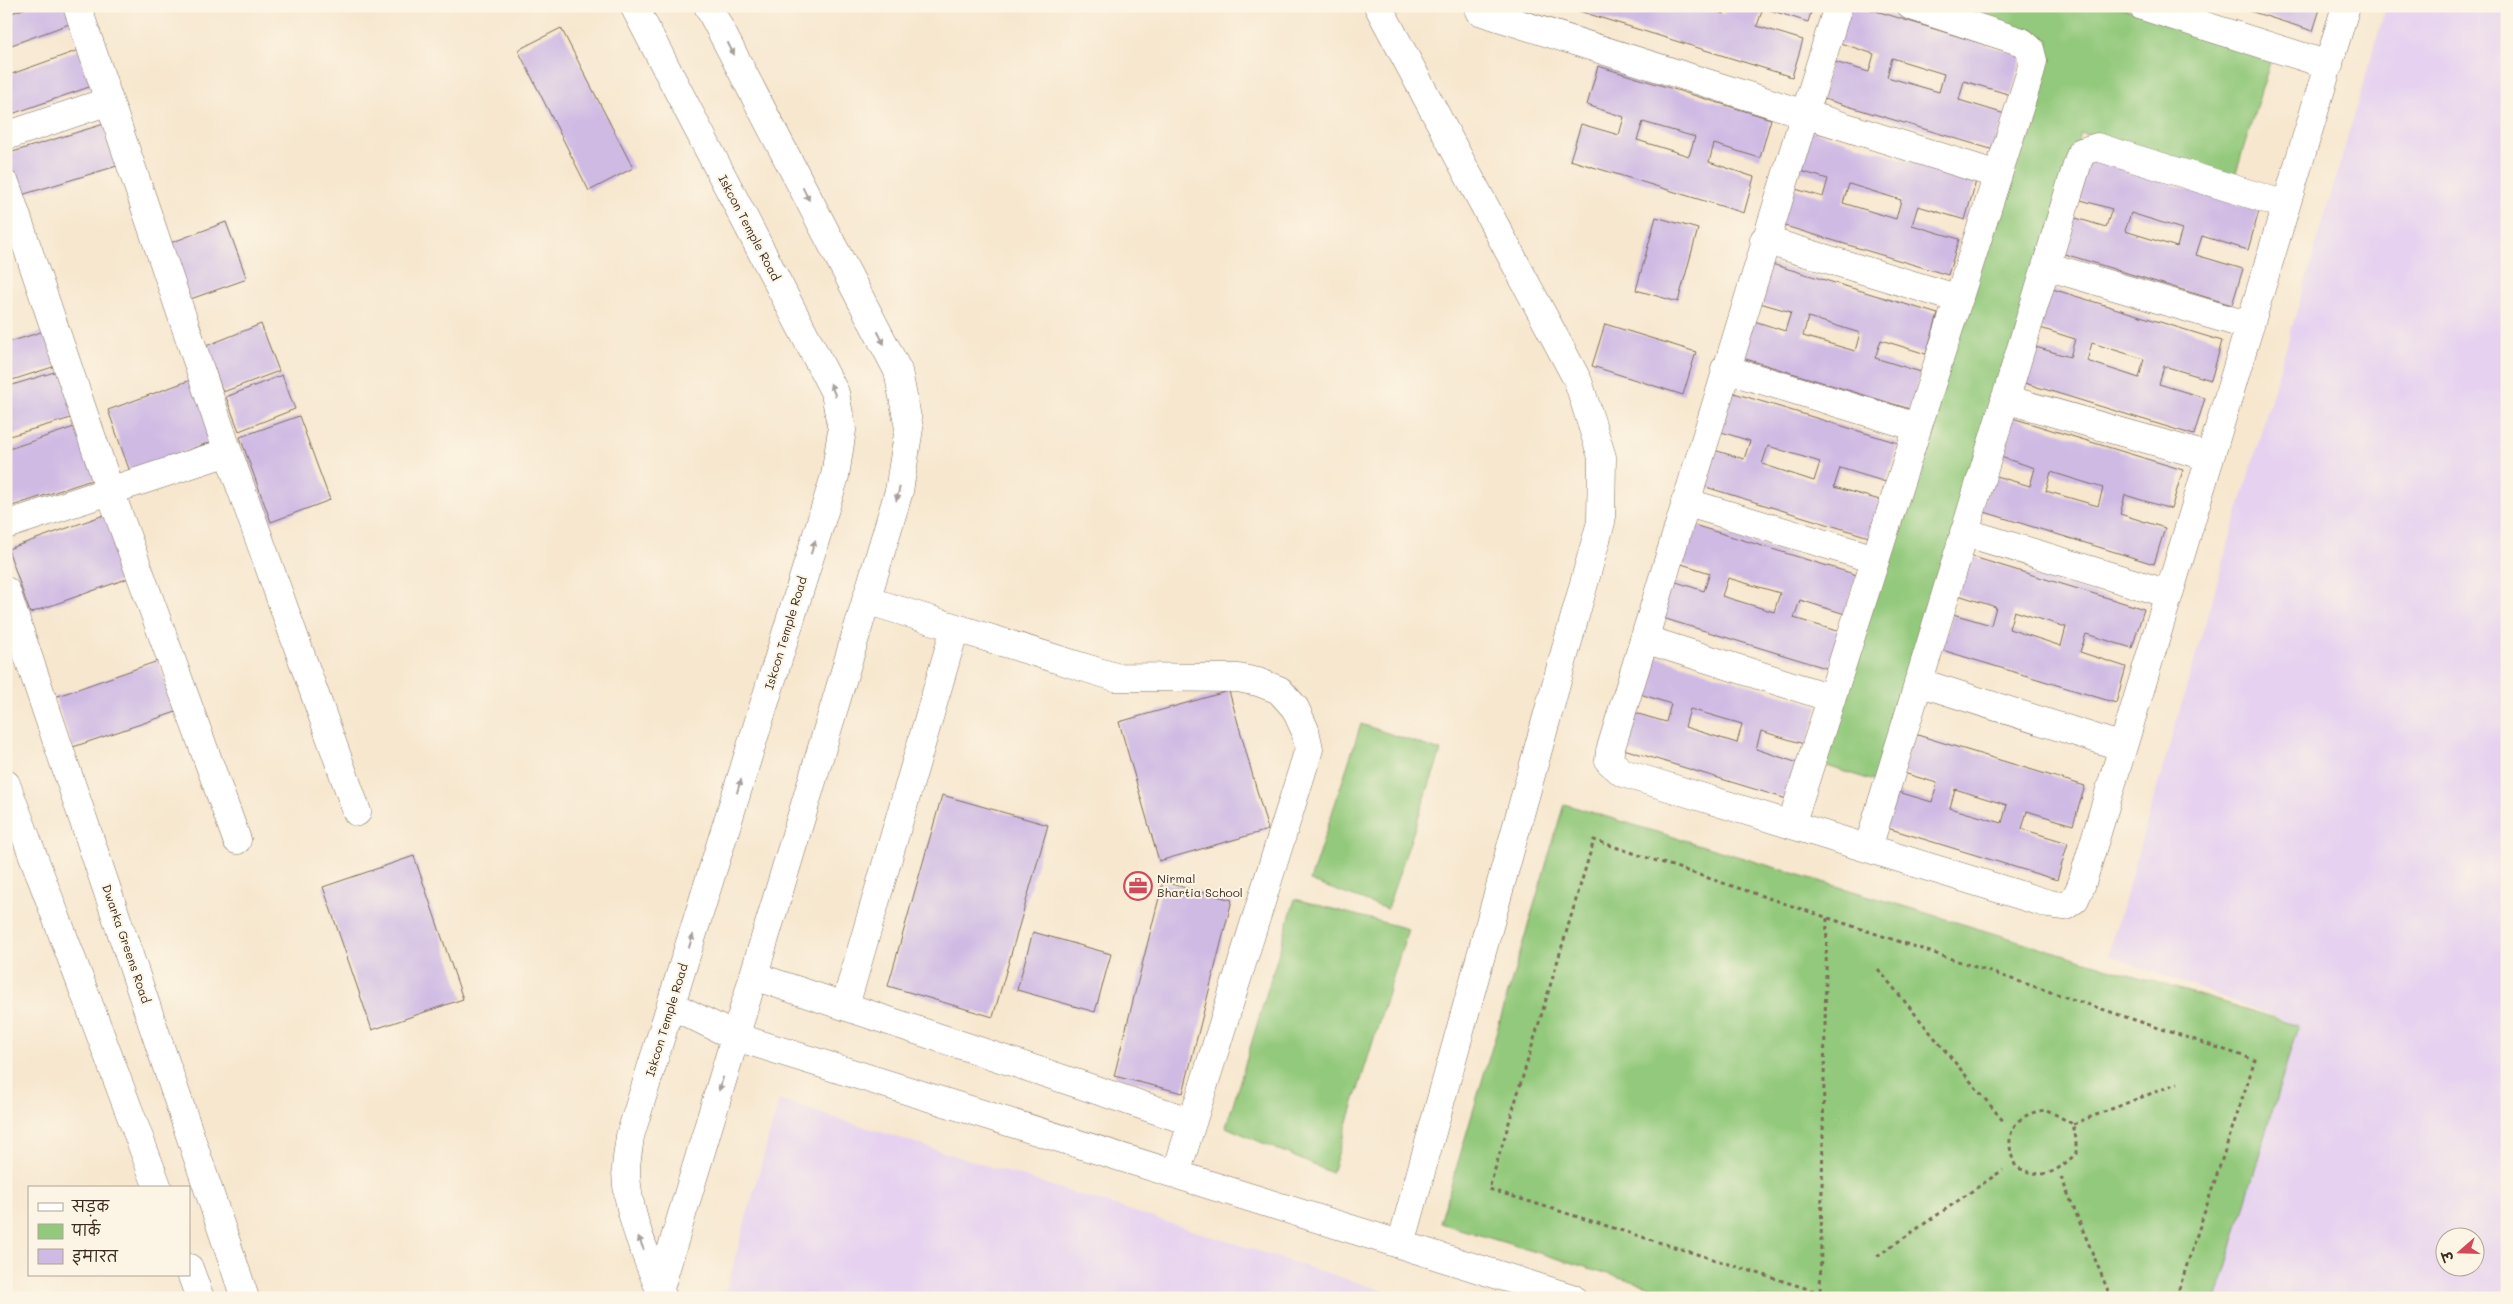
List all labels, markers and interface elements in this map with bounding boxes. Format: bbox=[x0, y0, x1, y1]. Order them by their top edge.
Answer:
one-way arrow bbox=[727, 42, 735, 57]
street label: Iskcon Temple Road bbox=[715, 172, 785, 283]
one-way arrow bbox=[802, 186, 810, 201]
one-way arrow bbox=[877, 331, 885, 345]
one-way arrow bbox=[828, 383, 836, 397]
one-way arrow bbox=[894, 487, 902, 502]
one-way arrow bbox=[810, 540, 817, 555]
street label: Iskcon Temple Road bbox=[760, 574, 810, 691]
one-way arrow bbox=[736, 779, 743, 794]
place label: Nirmal Bhartia School bbox=[1157, 870, 1243, 900]
office icon: Nirmal Bhartia School bbox=[1123, 871, 1153, 901]
street label: Dwarka Greens Road bbox=[99, 882, 155, 1006]
one-way arrow bbox=[688, 934, 695, 949]
street label: Iskcon Temple Road bbox=[641, 961, 691, 1078]
one-way arrow bbox=[717, 1077, 725, 1092]
legend bbox=[28, 1186, 190, 1276]
text: सड़क bbox=[71, 1196, 110, 1217]
text: पार्क bbox=[71, 1219, 102, 1240]
north arrow bbox=[2436, 1226, 2486, 1276]
one-way arrow bbox=[637, 1236, 645, 1250]
text: इमारत bbox=[72, 1246, 119, 1266]
text: उ bbox=[2436, 1247, 2459, 1266]

